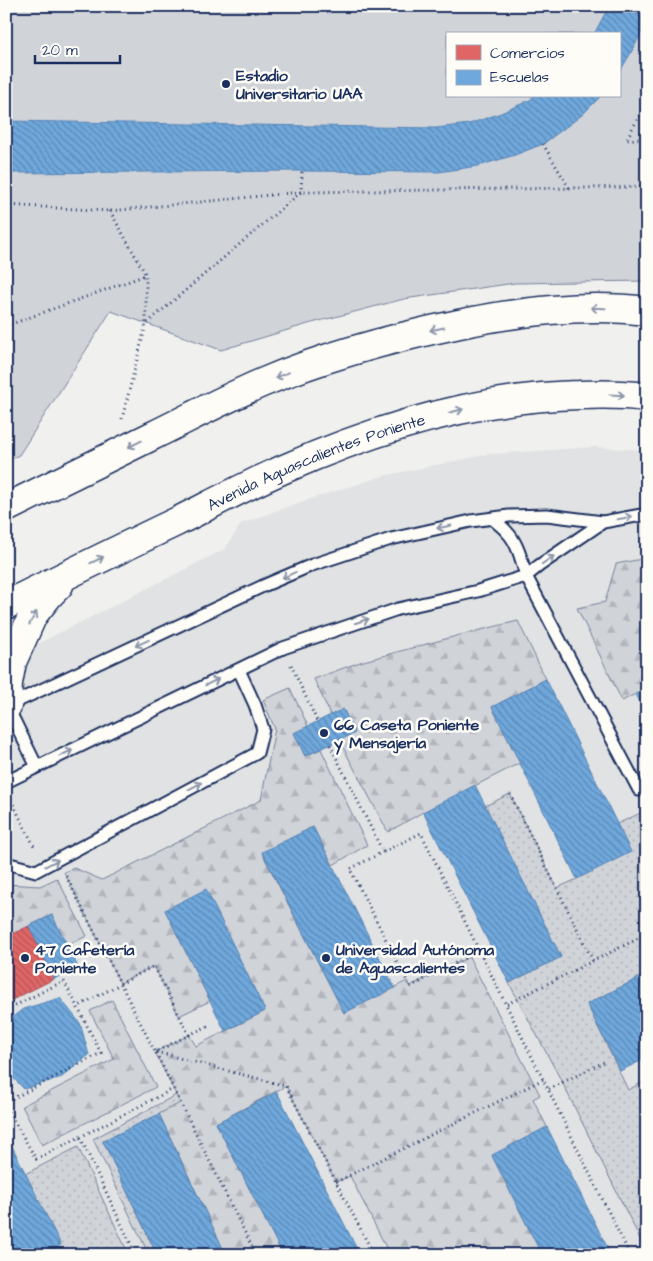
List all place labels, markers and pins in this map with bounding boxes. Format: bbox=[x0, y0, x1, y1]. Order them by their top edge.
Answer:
place label: Estadio Universitario UAA bbox=[236, 65, 363, 105]
marker: Estadio Universitario UAA bbox=[220, 78, 232, 90]
place label: 66 Caseta Poniente y Mensajería bbox=[334, 714, 479, 755]
marker: 66 Caseta Poniente y Mensajería bbox=[318, 727, 330, 739]
place label: 47 Cafetería Poniente bbox=[35, 939, 135, 979]
place label: Universidad Autónoma de Aguascalientes bbox=[335, 939, 495, 981]
marker: 47 Cafetería Poniente bbox=[19, 952, 31, 964]
marker: Universidad Autónoma de Aguascalientes bbox=[320, 952, 332, 964]

